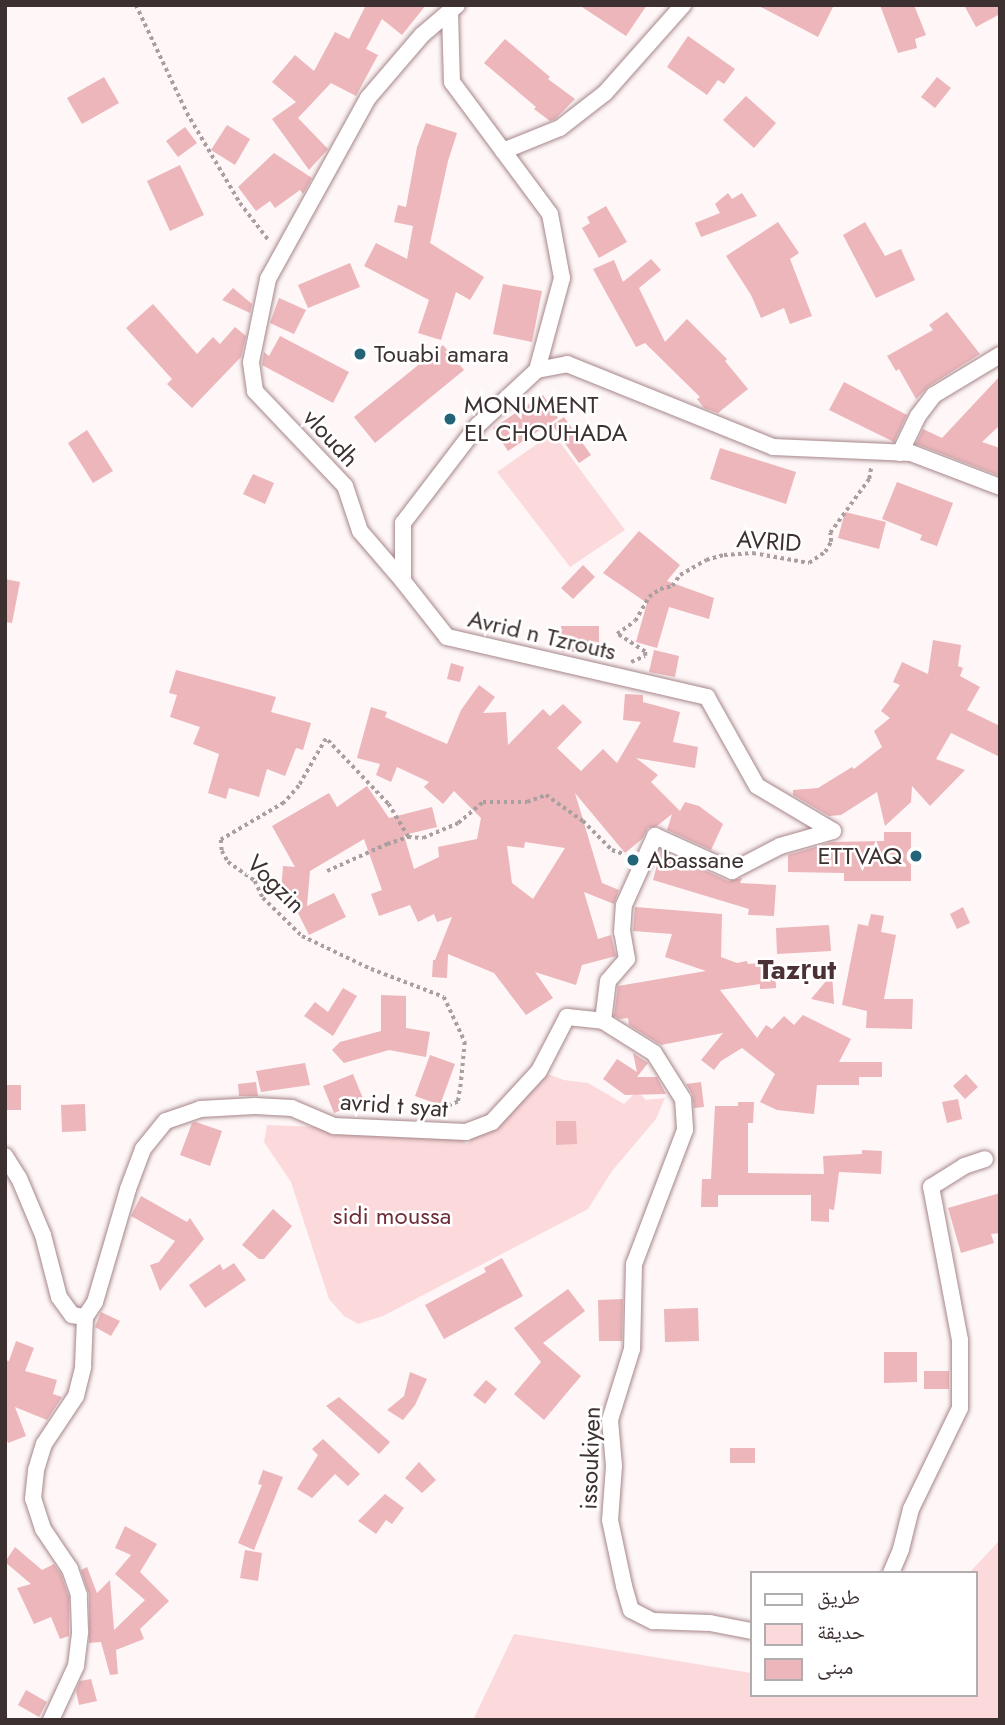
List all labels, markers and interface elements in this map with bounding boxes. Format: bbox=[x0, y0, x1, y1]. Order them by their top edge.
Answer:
place label: Touabi amara bbox=[374, 340, 509, 368]
marker: Touabi amara bbox=[352, 346, 368, 362]
place label: MONUMENT EL CHOUHADA bbox=[464, 391, 627, 447]
street label: vloudh bbox=[297, 403, 365, 473]
marker: MONUMENT EL CHOUHADA bbox=[442, 411, 458, 427]
street label: AVRID bbox=[736, 524, 802, 558]
street label: Avrid n Tzrouts bbox=[465, 604, 619, 666]
place label: ETTVAQ bbox=[818, 842, 902, 870]
place label: Abassane bbox=[647, 846, 744, 874]
marker: ETTVAQ bbox=[908, 848, 924, 864]
street label: Vogzin bbox=[241, 849, 311, 919]
marker: Abassane bbox=[625, 852, 641, 868]
district label: Tazṛut bbox=[758, 953, 836, 987]
street label: avrid t syat bbox=[339, 1087, 449, 1123]
park label: sidi moussa bbox=[333, 1202, 451, 1230]
street label: issoukiyen bbox=[574, 1406, 606, 1510]
legend bbox=[750, 1571, 977, 1697]
text: طريق bbox=[817, 1582, 860, 1612]
text: حديقة bbox=[817, 1617, 865, 1647]
text: مبنى bbox=[817, 1652, 853, 1682]

